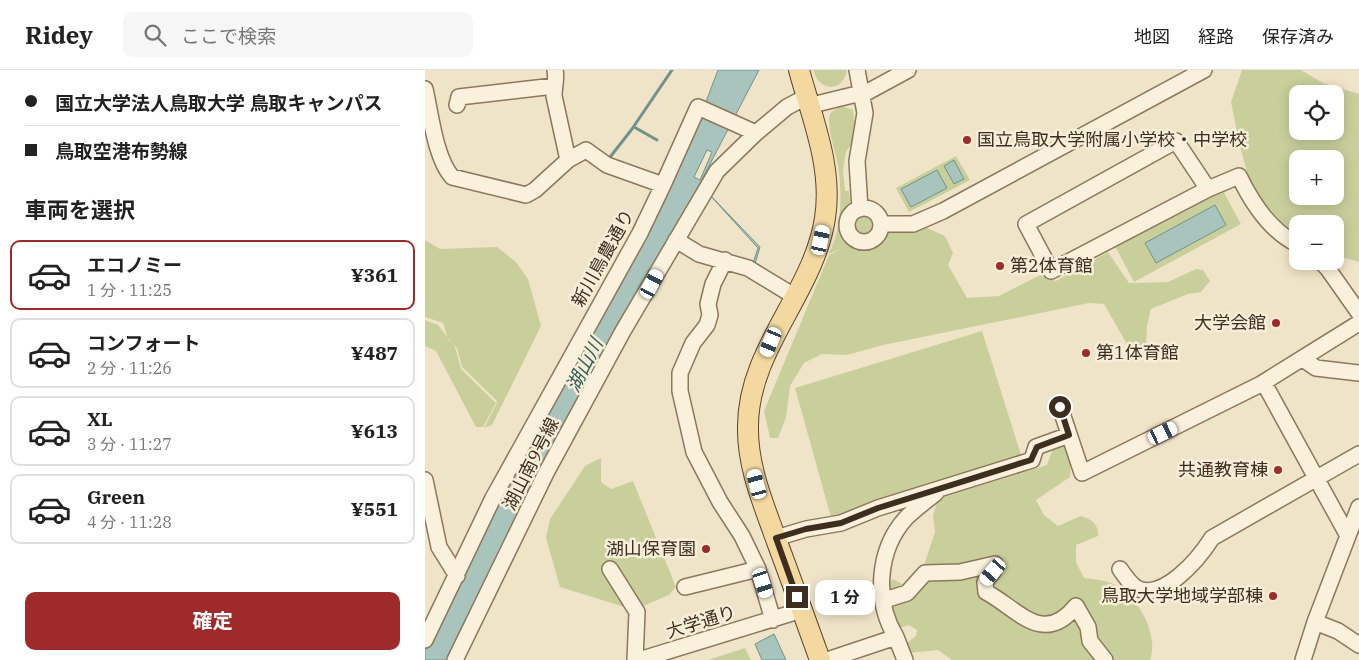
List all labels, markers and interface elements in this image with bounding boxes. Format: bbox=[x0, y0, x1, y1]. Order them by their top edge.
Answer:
search box bbox=[123, 12, 473, 57]
text: Ridey bbox=[25, 19, 93, 51]
icon: search bbox=[141, 21, 169, 49]
text: ここで検索 bbox=[181, 24, 276, 48]
text: 地図 bbox=[1134, 25, 1170, 48]
text: 経路 bbox=[1198, 25, 1234, 48]
text: 保存済み bbox=[1262, 25, 1334, 48]
map controls bbox=[1289, 85, 1344, 270]
button: locate bbox=[1289, 85, 1344, 140]
text: 国立大学法人鳥取大学 鳥取キャンパス bbox=[55, 91, 382, 115]
place label: 国立鳥取大学附属小学校・中学校 bbox=[977, 128, 1247, 151]
marker: 国立鳥取大学附属小学校・中学校 bbox=[961, 134, 973, 146]
text: 鳥取空港布勢線 bbox=[55, 139, 188, 163]
button: + bbox=[1289, 150, 1344, 205]
text: 車両を選択 bbox=[25, 195, 135, 224]
street label: 新川鳥農通り bbox=[566, 205, 639, 311]
button: − bbox=[1289, 215, 1344, 270]
car bbox=[810, 224, 831, 256]
icon: car bbox=[27, 253, 72, 298]
text: エコノミー bbox=[87, 253, 182, 277]
place label: 第2体育館 bbox=[1010, 254, 1093, 277]
marker: 第2体育館 bbox=[994, 260, 1006, 272]
text: ¥361 bbox=[351, 263, 398, 287]
car bbox=[638, 267, 665, 301]
text: 1 分 · 11:25 bbox=[87, 280, 172, 300]
place label: 大学会館 bbox=[1194, 311, 1266, 334]
marker: 大学会館 bbox=[1270, 317, 1282, 329]
car bbox=[758, 325, 783, 359]
icon: car bbox=[27, 331, 72, 376]
text: コンフォート bbox=[87, 331, 200, 355]
water label: 湖山川 bbox=[560, 332, 609, 396]
text: ¥487 bbox=[351, 341, 398, 365]
place label: 第1体育館 bbox=[1096, 341, 1179, 364]
marker: 第1体育館 bbox=[1080, 347, 1092, 359]
text: 2 分 · 11:26 bbox=[87, 358, 172, 378]
route start bbox=[1049, 396, 1071, 418]
text: XL bbox=[87, 407, 113, 431]
icon: car bbox=[27, 409, 72, 454]
street label: 湖山南9号線 bbox=[497, 414, 564, 514]
text: ¥613 bbox=[351, 419, 398, 443]
car bbox=[1146, 420, 1179, 446]
text: 3 分 · 11:27 bbox=[87, 434, 172, 454]
place label: 共通教育棟 bbox=[1178, 458, 1268, 481]
marker: 共通教育棟 bbox=[1272, 464, 1284, 476]
car bbox=[745, 468, 768, 500]
text: Green bbox=[87, 485, 145, 509]
icon: car bbox=[27, 487, 72, 532]
text: ¥551 bbox=[351, 497, 398, 521]
text: 4 分 · 11:28 bbox=[87, 512, 172, 532]
place label: 湖山保育園 bbox=[606, 537, 696, 560]
marker: 湖山保育園 bbox=[700, 543, 712, 555]
car bbox=[977, 556, 1008, 588]
car bbox=[751, 566, 774, 600]
callout: 1 分 bbox=[815, 580, 875, 614]
place label: 鳥取大学地域学部棟 bbox=[1101, 584, 1263, 607]
route end bbox=[786, 586, 808, 608]
text: 1 分 bbox=[830, 587, 860, 607]
marker: 鳥取大学地域学部棟 bbox=[1267, 590, 1279, 602]
button: 確定 bbox=[25, 592, 400, 650]
street label: 大学通り bbox=[663, 600, 739, 643]

